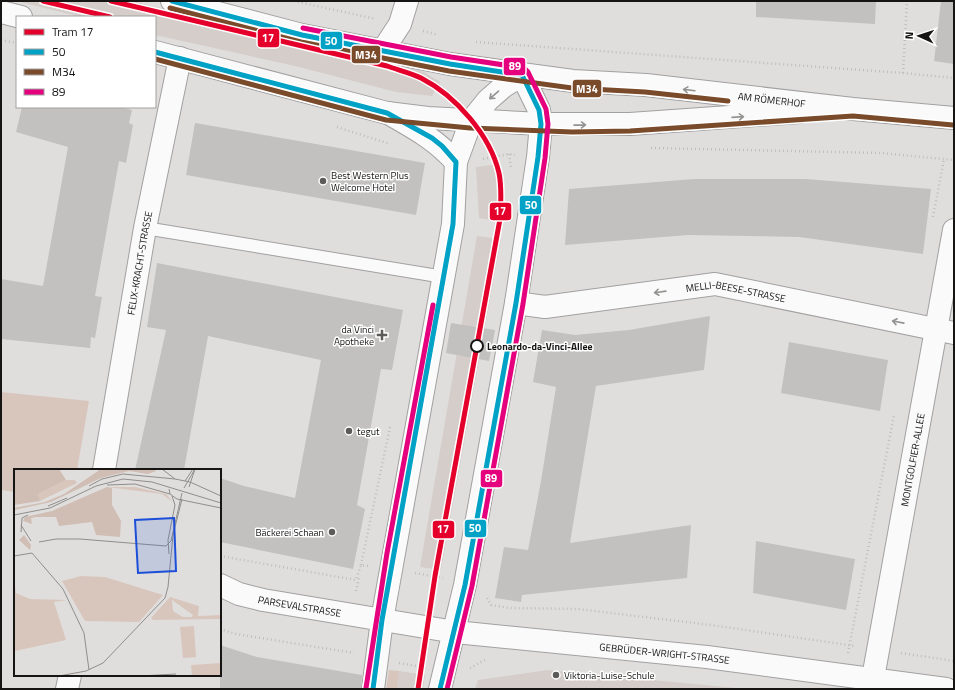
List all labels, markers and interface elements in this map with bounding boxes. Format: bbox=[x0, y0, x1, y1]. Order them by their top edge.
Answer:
legend bbox=[16, 16, 156, 108]
north arrow bbox=[899, 16, 939, 56]
text: Tram 17 bbox=[52, 22, 94, 41]
line badge: 17 bbox=[257, 28, 280, 48]
text: 17 bbox=[262, 30, 274, 46]
line badge: 50 bbox=[320, 31, 343, 50]
text: N bbox=[901, 31, 917, 40]
text: 50 bbox=[325, 33, 337, 49]
text: 50 bbox=[52, 42, 66, 61]
line badge: M34 bbox=[351, 45, 381, 64]
text: M34 bbox=[355, 47, 377, 63]
line badge: 89 bbox=[503, 57, 526, 76]
text: 89 bbox=[509, 58, 521, 74]
text: M34 bbox=[52, 62, 76, 81]
line badge: M34 bbox=[572, 79, 602, 98]
text: M34 bbox=[576, 81, 598, 97]
text: 89 bbox=[52, 82, 66, 101]
one-way arrow bbox=[683, 86, 696, 93]
street label: AM RÖMERHOF bbox=[737, 89, 806, 111]
one-way arrow bbox=[489, 91, 499, 100]
one-way arrow bbox=[731, 113, 744, 120]
one-way arrow bbox=[573, 121, 586, 128]
place label: Best Western Plus Welcome Hotel bbox=[331, 168, 409, 195]
marker: Best Western Plus Welcome Hotel bbox=[318, 176, 328, 186]
line badge: 50 bbox=[519, 195, 542, 215]
text: 50 bbox=[525, 197, 537, 213]
line badge: 17 bbox=[489, 202, 512, 221]
text: 17 bbox=[494, 203, 506, 219]
street label: FELIX-KRACHT-STRASSE bbox=[123, 209, 156, 316]
street label: MELLI-BEESE-STRASSE bbox=[685, 277, 787, 306]
one-way arrow bbox=[654, 288, 667, 296]
one-way arrow bbox=[892, 318, 905, 326]
place label: da Vinci Apotheke bbox=[334, 322, 374, 349]
marker: da Vinci Apotheke bbox=[377, 330, 387, 340]
marker: Leonardo-da-Vinci-Allee bbox=[470, 339, 484, 353]
place label: Leonardo-da-Vinci-Allee bbox=[487, 339, 593, 354]
street label: MONTGOLFIER-ALLEE bbox=[897, 411, 929, 508]
place label: tegut bbox=[357, 424, 380, 439]
marker: tegut bbox=[344, 426, 354, 436]
inset map bbox=[14, 469, 221, 676]
line badge: 89 bbox=[480, 469, 503, 488]
text: 89 bbox=[485, 470, 497, 486]
line badge: 50 bbox=[464, 519, 487, 538]
line badge: 17 bbox=[432, 520, 455, 539]
text: 50 bbox=[469, 520, 481, 536]
text: 17 bbox=[437, 521, 449, 537]
place label: Bäckerei Schaan bbox=[255, 525, 324, 540]
marker: Bäckerei Schaan bbox=[327, 527, 337, 537]
street label: PARSEVALSTRASSE bbox=[256, 592, 343, 621]
street label: GEBRÜDER-WRIGHT-STRASSE bbox=[599, 639, 731, 668]
place label: Viktoria-Luise-Schule bbox=[564, 668, 655, 683]
marker: Viktoria-Luise-Schule bbox=[551, 670, 561, 680]

